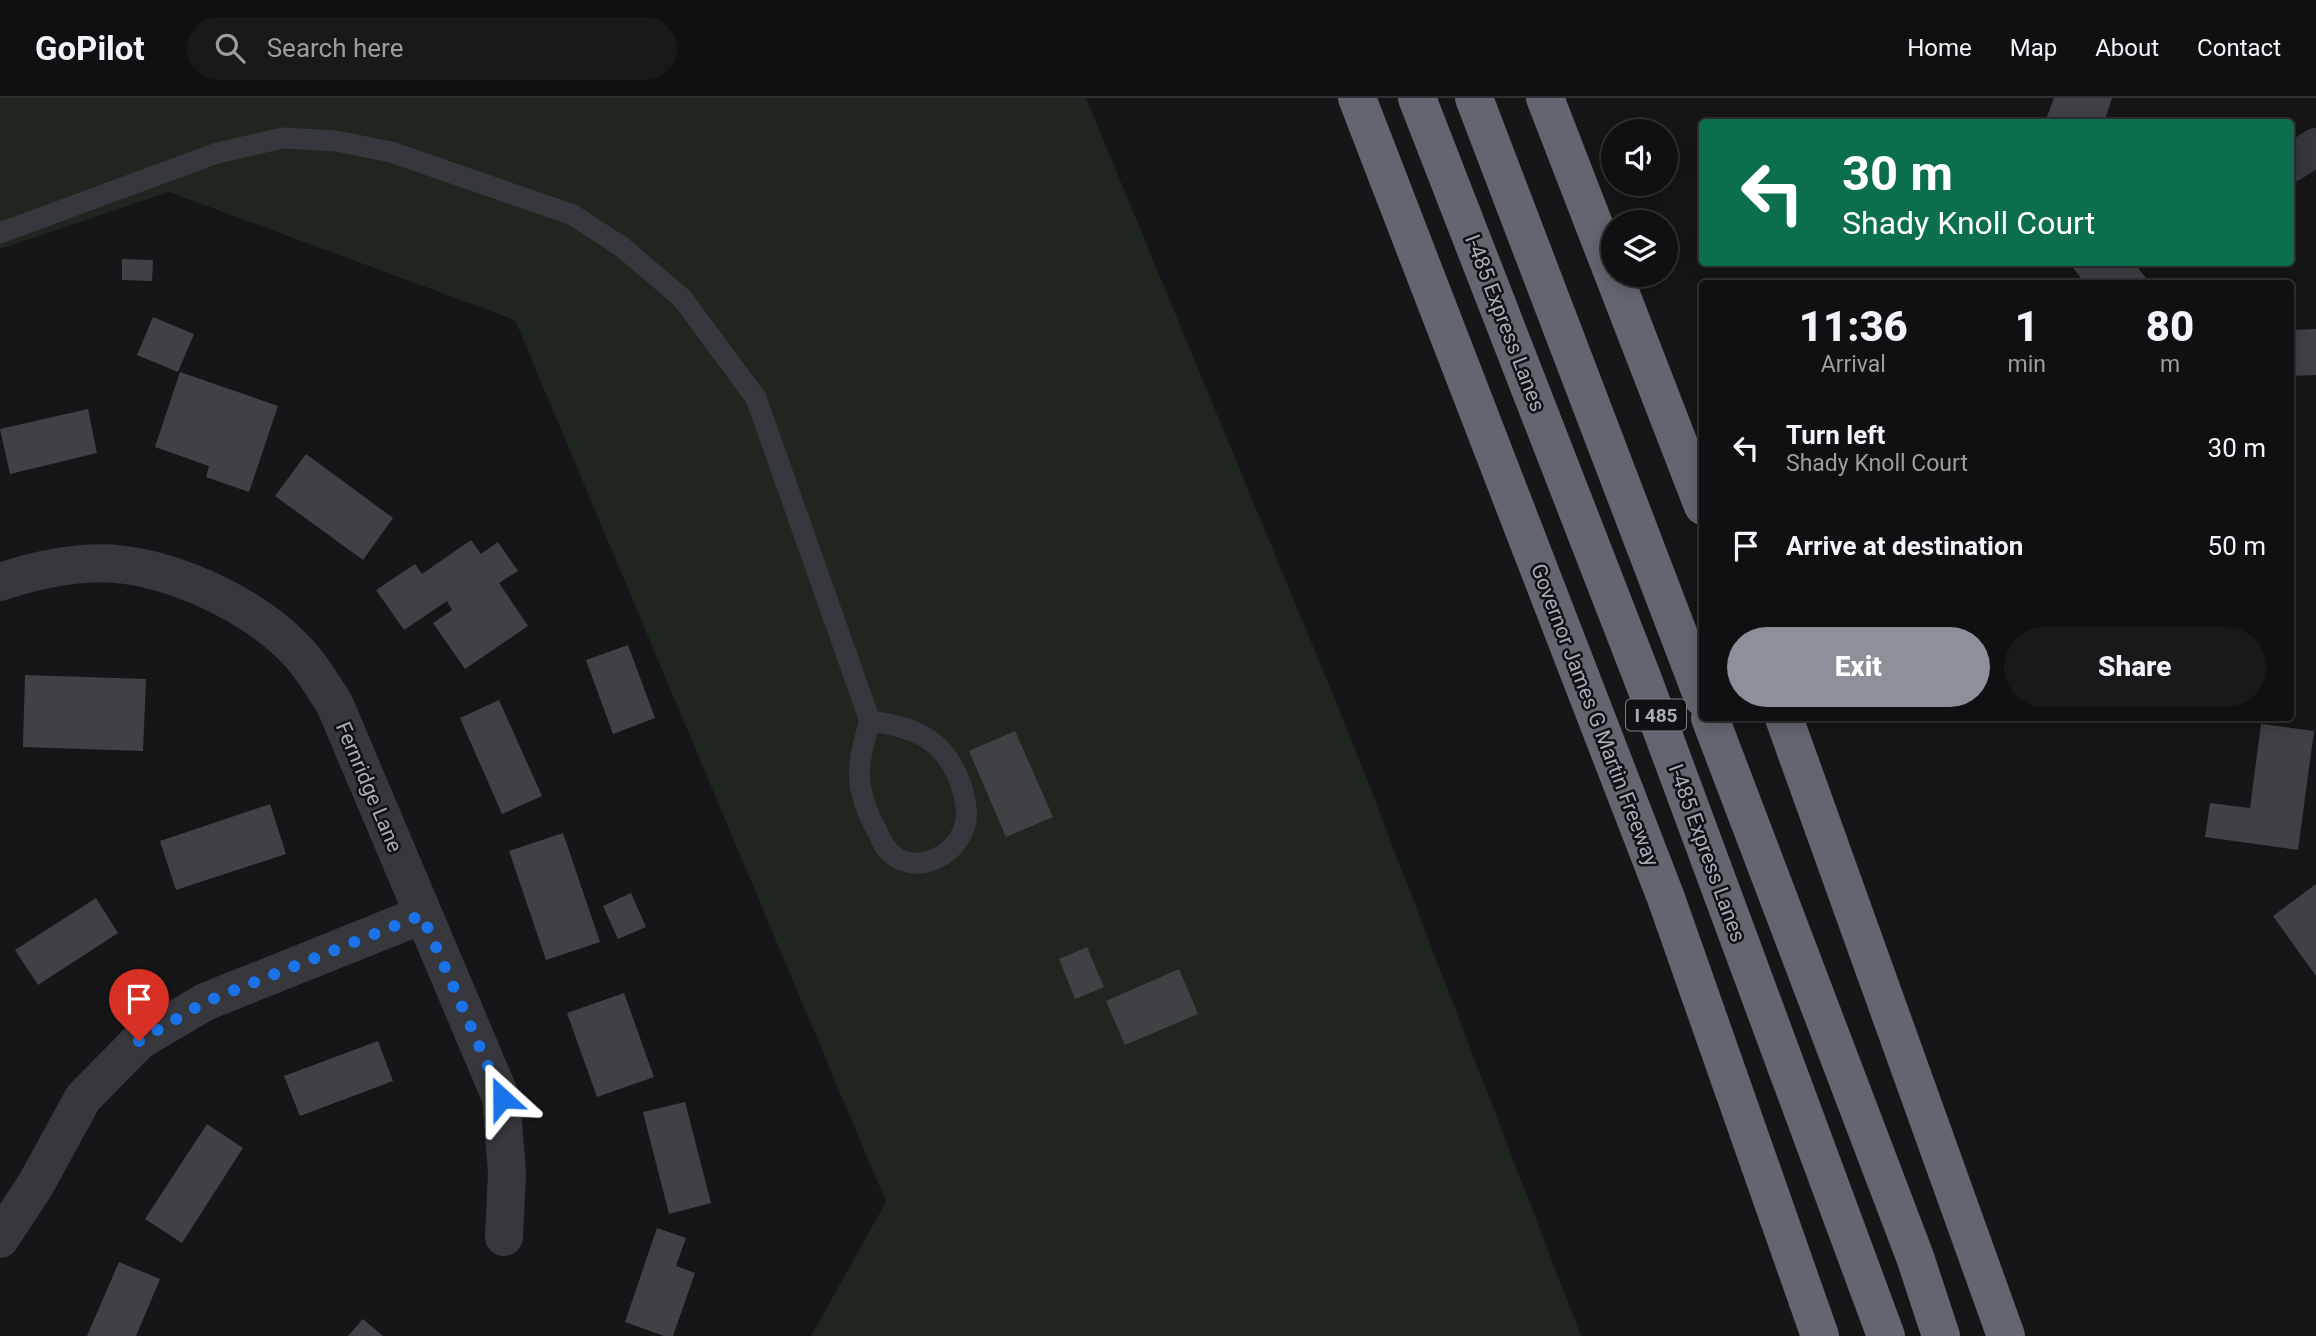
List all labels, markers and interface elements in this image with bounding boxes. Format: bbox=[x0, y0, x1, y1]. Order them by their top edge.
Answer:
search box bbox=[187, 17, 677, 80]
text: GoPilot bbox=[35, 29, 145, 68]
icon: search bbox=[211, 29, 249, 67]
text: Search here bbox=[267, 33, 403, 63]
text: Home bbox=[1907, 34, 1972, 62]
text: Map bbox=[2010, 34, 2057, 62]
text: About bbox=[2095, 34, 2159, 62]
text: Contact bbox=[2197, 34, 2281, 62]
map controls bbox=[1601, 119, 1678, 287]
button: sound bbox=[1601, 119, 1678, 196]
text: 30 m bbox=[1842, 145, 1953, 202]
icon: left bbox=[1727, 147, 1818, 238]
text: Shady Knoll Court bbox=[1842, 204, 2095, 242]
button: layers bbox=[1601, 210, 1678, 287]
street label: I-485 Express Lanes bbox=[1460, 231, 1550, 415]
text: 11:36 bbox=[1799, 302, 1908, 351]
text: 1 bbox=[2015, 302, 2039, 351]
text: 80 bbox=[2146, 302, 2194, 351]
text: Arrival bbox=[1821, 351, 1886, 378]
text: min bbox=[2008, 351, 2046, 378]
text: m bbox=[2160, 351, 2180, 378]
text: Turn left bbox=[1786, 420, 1885, 450]
icon: left bbox=[1727, 429, 1765, 467]
text: 30 m bbox=[2208, 433, 2266, 463]
text: Shady Knoll Court bbox=[1786, 450, 1968, 477]
icon: arrive bbox=[1727, 527, 1765, 565]
text: Arrive at destination bbox=[1786, 531, 2023, 561]
text: 50 m bbox=[2208, 531, 2266, 561]
street label: Governor James G Martin Freeway bbox=[1526, 560, 1664, 870]
button: Exit bbox=[1727, 627, 1990, 707]
button: Share bbox=[2004, 627, 2266, 707]
road number: I 485 bbox=[1626, 700, 1686, 730]
street label: Fernridge Lane bbox=[331, 718, 407, 856]
street label: I-485 Express Lanes bbox=[1664, 761, 1750, 945]
pin bbox=[109, 969, 169, 1041]
icon: arrive bbox=[120, 980, 158, 1018]
position arrow bbox=[465, 1061, 539, 1135]

